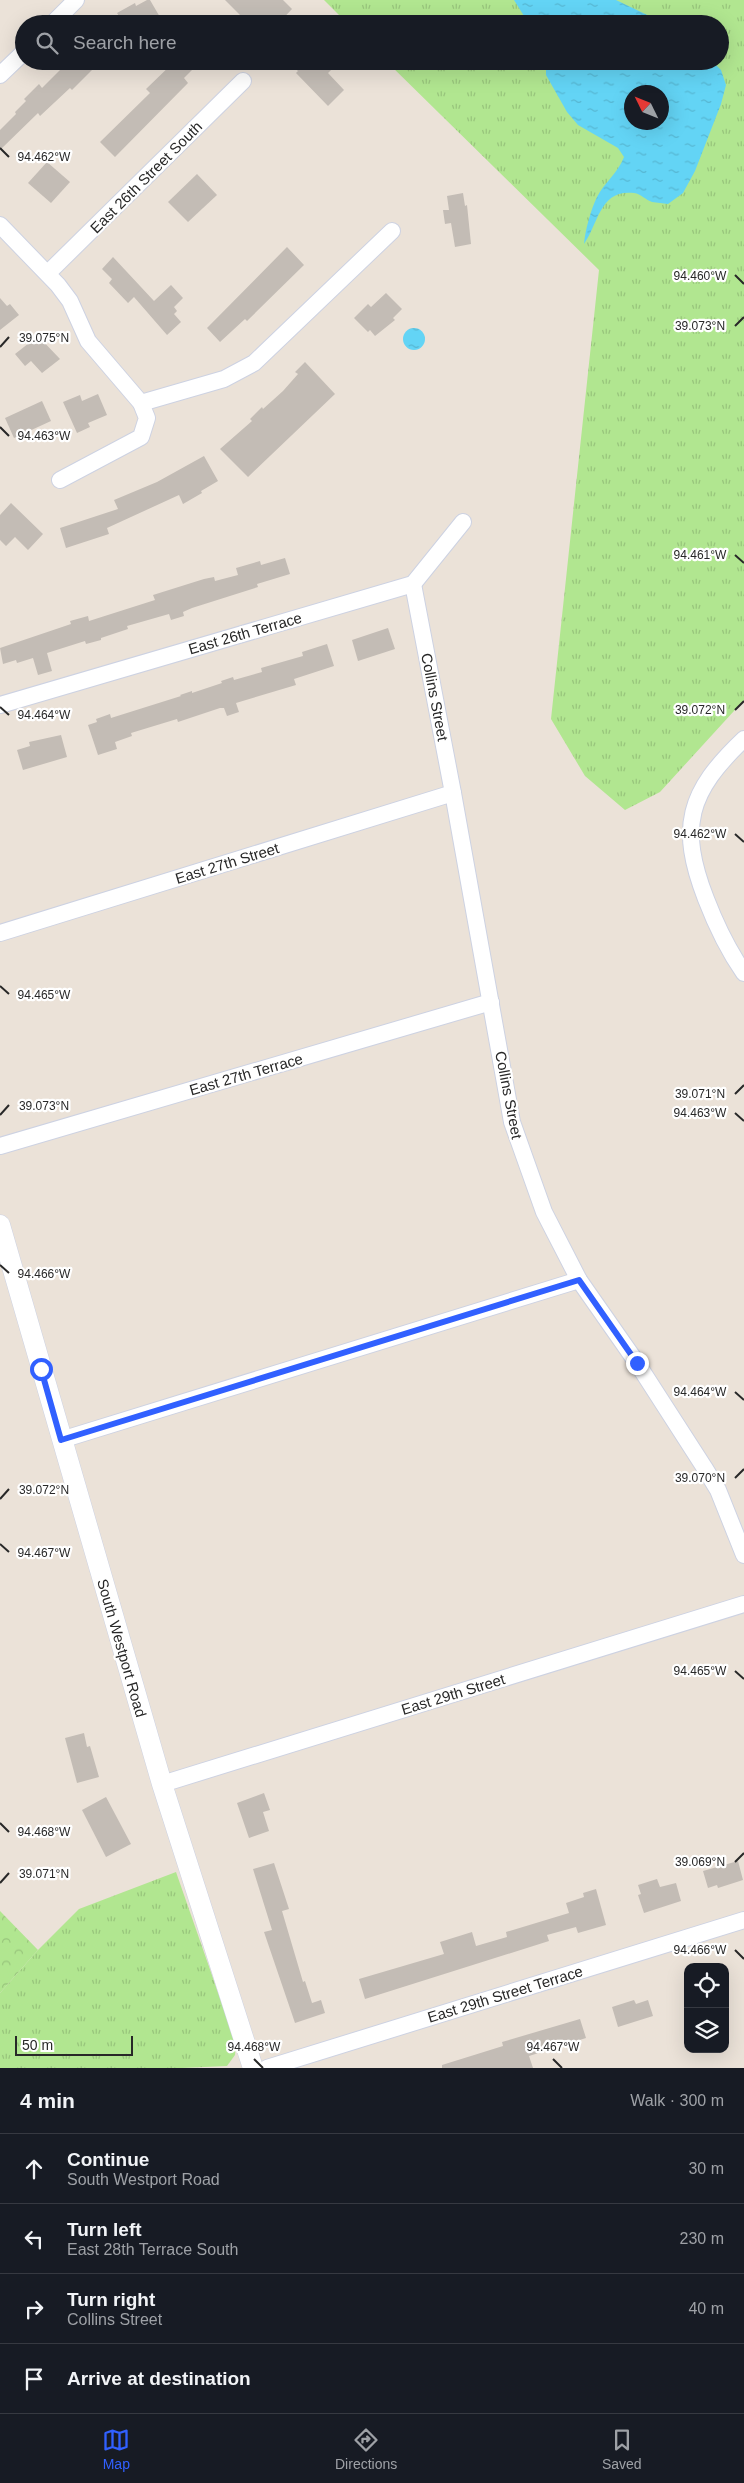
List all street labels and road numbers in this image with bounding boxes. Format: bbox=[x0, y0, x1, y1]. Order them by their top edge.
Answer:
street label: East 26th Street South bbox=[87, 118, 205, 236]
street label: East 26th Terrace bbox=[186, 609, 304, 657]
street label: Collins Street bbox=[418, 652, 452, 743]
street label: East 27th Street bbox=[173, 839, 282, 887]
street label: East 27th Terrace bbox=[187, 1050, 305, 1098]
street label: Collins Street bbox=[492, 1050, 526, 1141]
street label: South Westport Road bbox=[94, 1577, 150, 1719]
street label: East 29th Street bbox=[399, 1670, 508, 1718]
street label: East 29th Street Terrace bbox=[425, 1962, 585, 2026]

